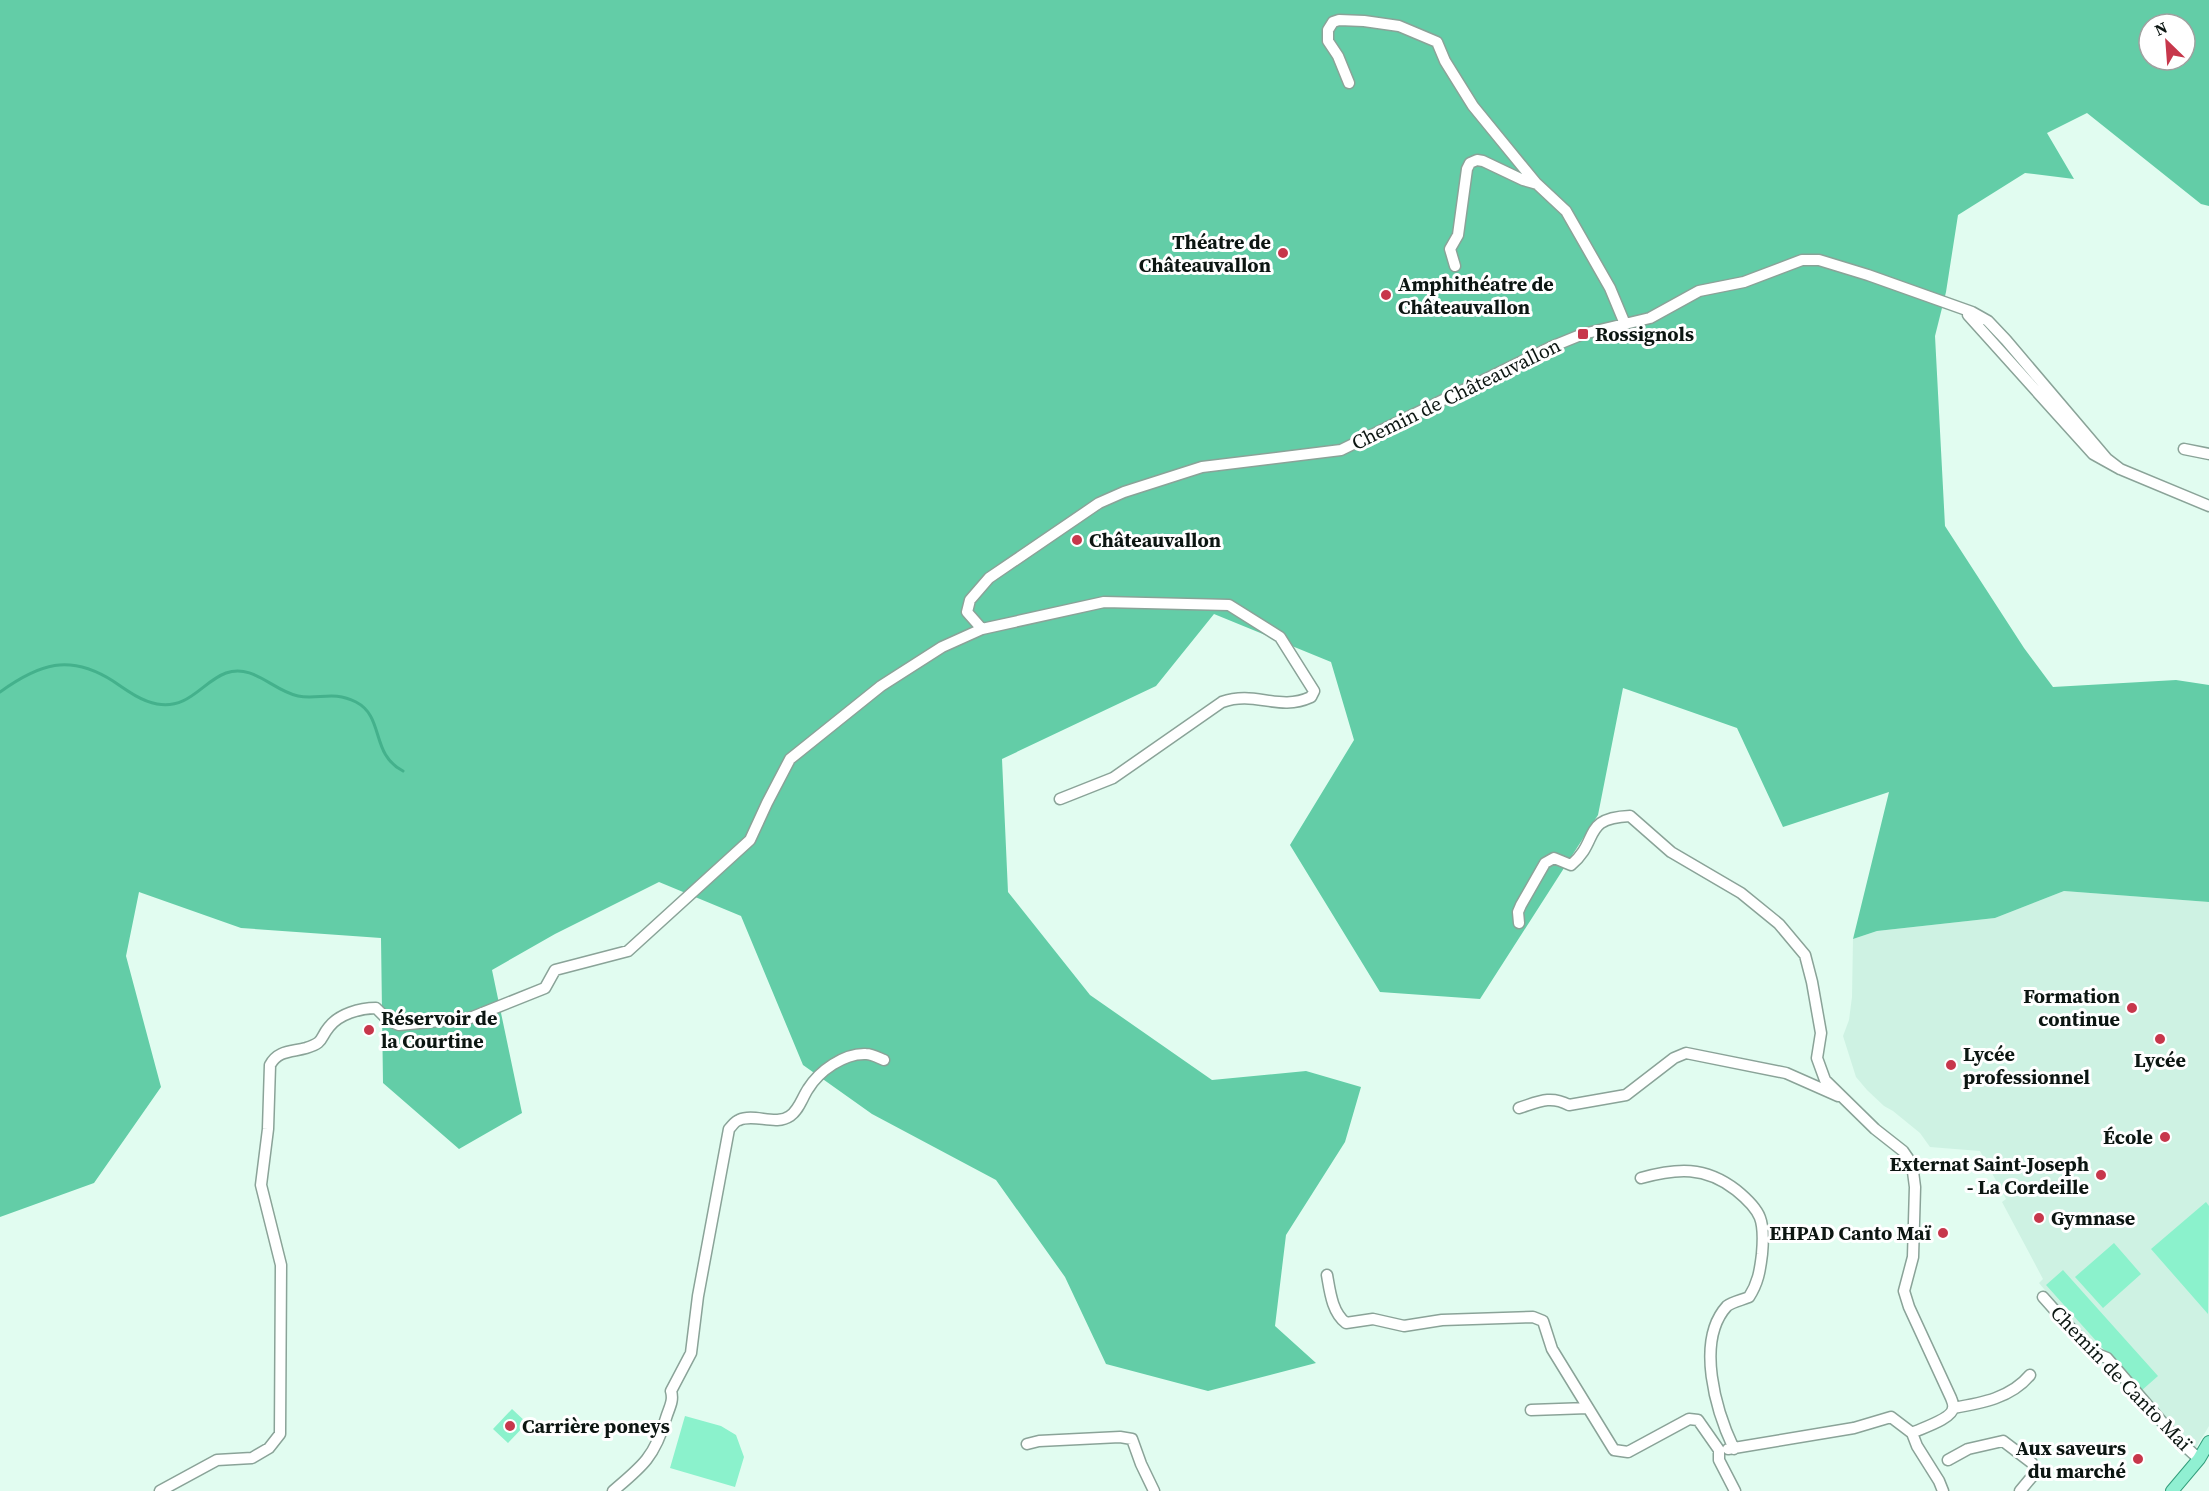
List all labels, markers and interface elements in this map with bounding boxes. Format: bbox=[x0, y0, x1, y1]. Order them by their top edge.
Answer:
north arrow bbox=[2137, 12, 2197, 72]
text: N bbox=[2151, 16, 2171, 41]
place label: Théatre de Châteauvallon bbox=[1139, 228, 1271, 279]
marker: Théatre de Châteauvallon bbox=[1276, 246, 1290, 260]
place label: Amphithéatre de Châteauvallon bbox=[1398, 270, 1554, 321]
marker: Amphithéatre de Châteauvallon bbox=[1379, 288, 1393, 302]
place label: Rossignols bbox=[1595, 320, 1694, 348]
marker: Rossignols bbox=[1576, 327, 1590, 341]
street label: Chemin de Châteauvallon bbox=[1347, 331, 1565, 457]
place label: Châteauvallon bbox=[1089, 526, 1221, 554]
marker: Châteauvallon bbox=[1070, 533, 1084, 547]
place label: Formation continue bbox=[2023, 982, 2120, 1033]
marker: Formation continue bbox=[2125, 1001, 2139, 1015]
place label: Réservoir de la Courtine bbox=[381, 1004, 497, 1055]
marker: Réservoir de la Courtine bbox=[362, 1023, 376, 1037]
marker: Lycée bbox=[2153, 1032, 2167, 1046]
place label: Lycée professionnel bbox=[1963, 1040, 2090, 1091]
place label: Lycée bbox=[2134, 1046, 2186, 1074]
marker: Lycée professionnel bbox=[1944, 1058, 1958, 1072]
place label: École bbox=[2103, 1123, 2153, 1151]
marker: École bbox=[2158, 1130, 2172, 1144]
place label: Externat Saint-Joseph - La Cordeille bbox=[1890, 1150, 2089, 1201]
marker: Externat Saint-Joseph - La Cordeille bbox=[2094, 1168, 2108, 1182]
place label: Gymnase bbox=[2051, 1204, 2135, 1232]
marker: Gymnase bbox=[2032, 1211, 2046, 1225]
place label: EHPAD Canto Maï bbox=[1769, 1219, 1932, 1247]
marker: EHPAD Canto Maï bbox=[1936, 1226, 1950, 1240]
street label: Chemin de Canto Maï bbox=[2044, 1299, 2199, 1458]
place label: Carrière poneys bbox=[522, 1412, 670, 1440]
marker: Carrière poneys bbox=[503, 1419, 517, 1433]
place label: Aux saveurs du marché bbox=[2016, 1434, 2126, 1485]
marker: Aux saveurs du marché bbox=[2131, 1452, 2145, 1466]

